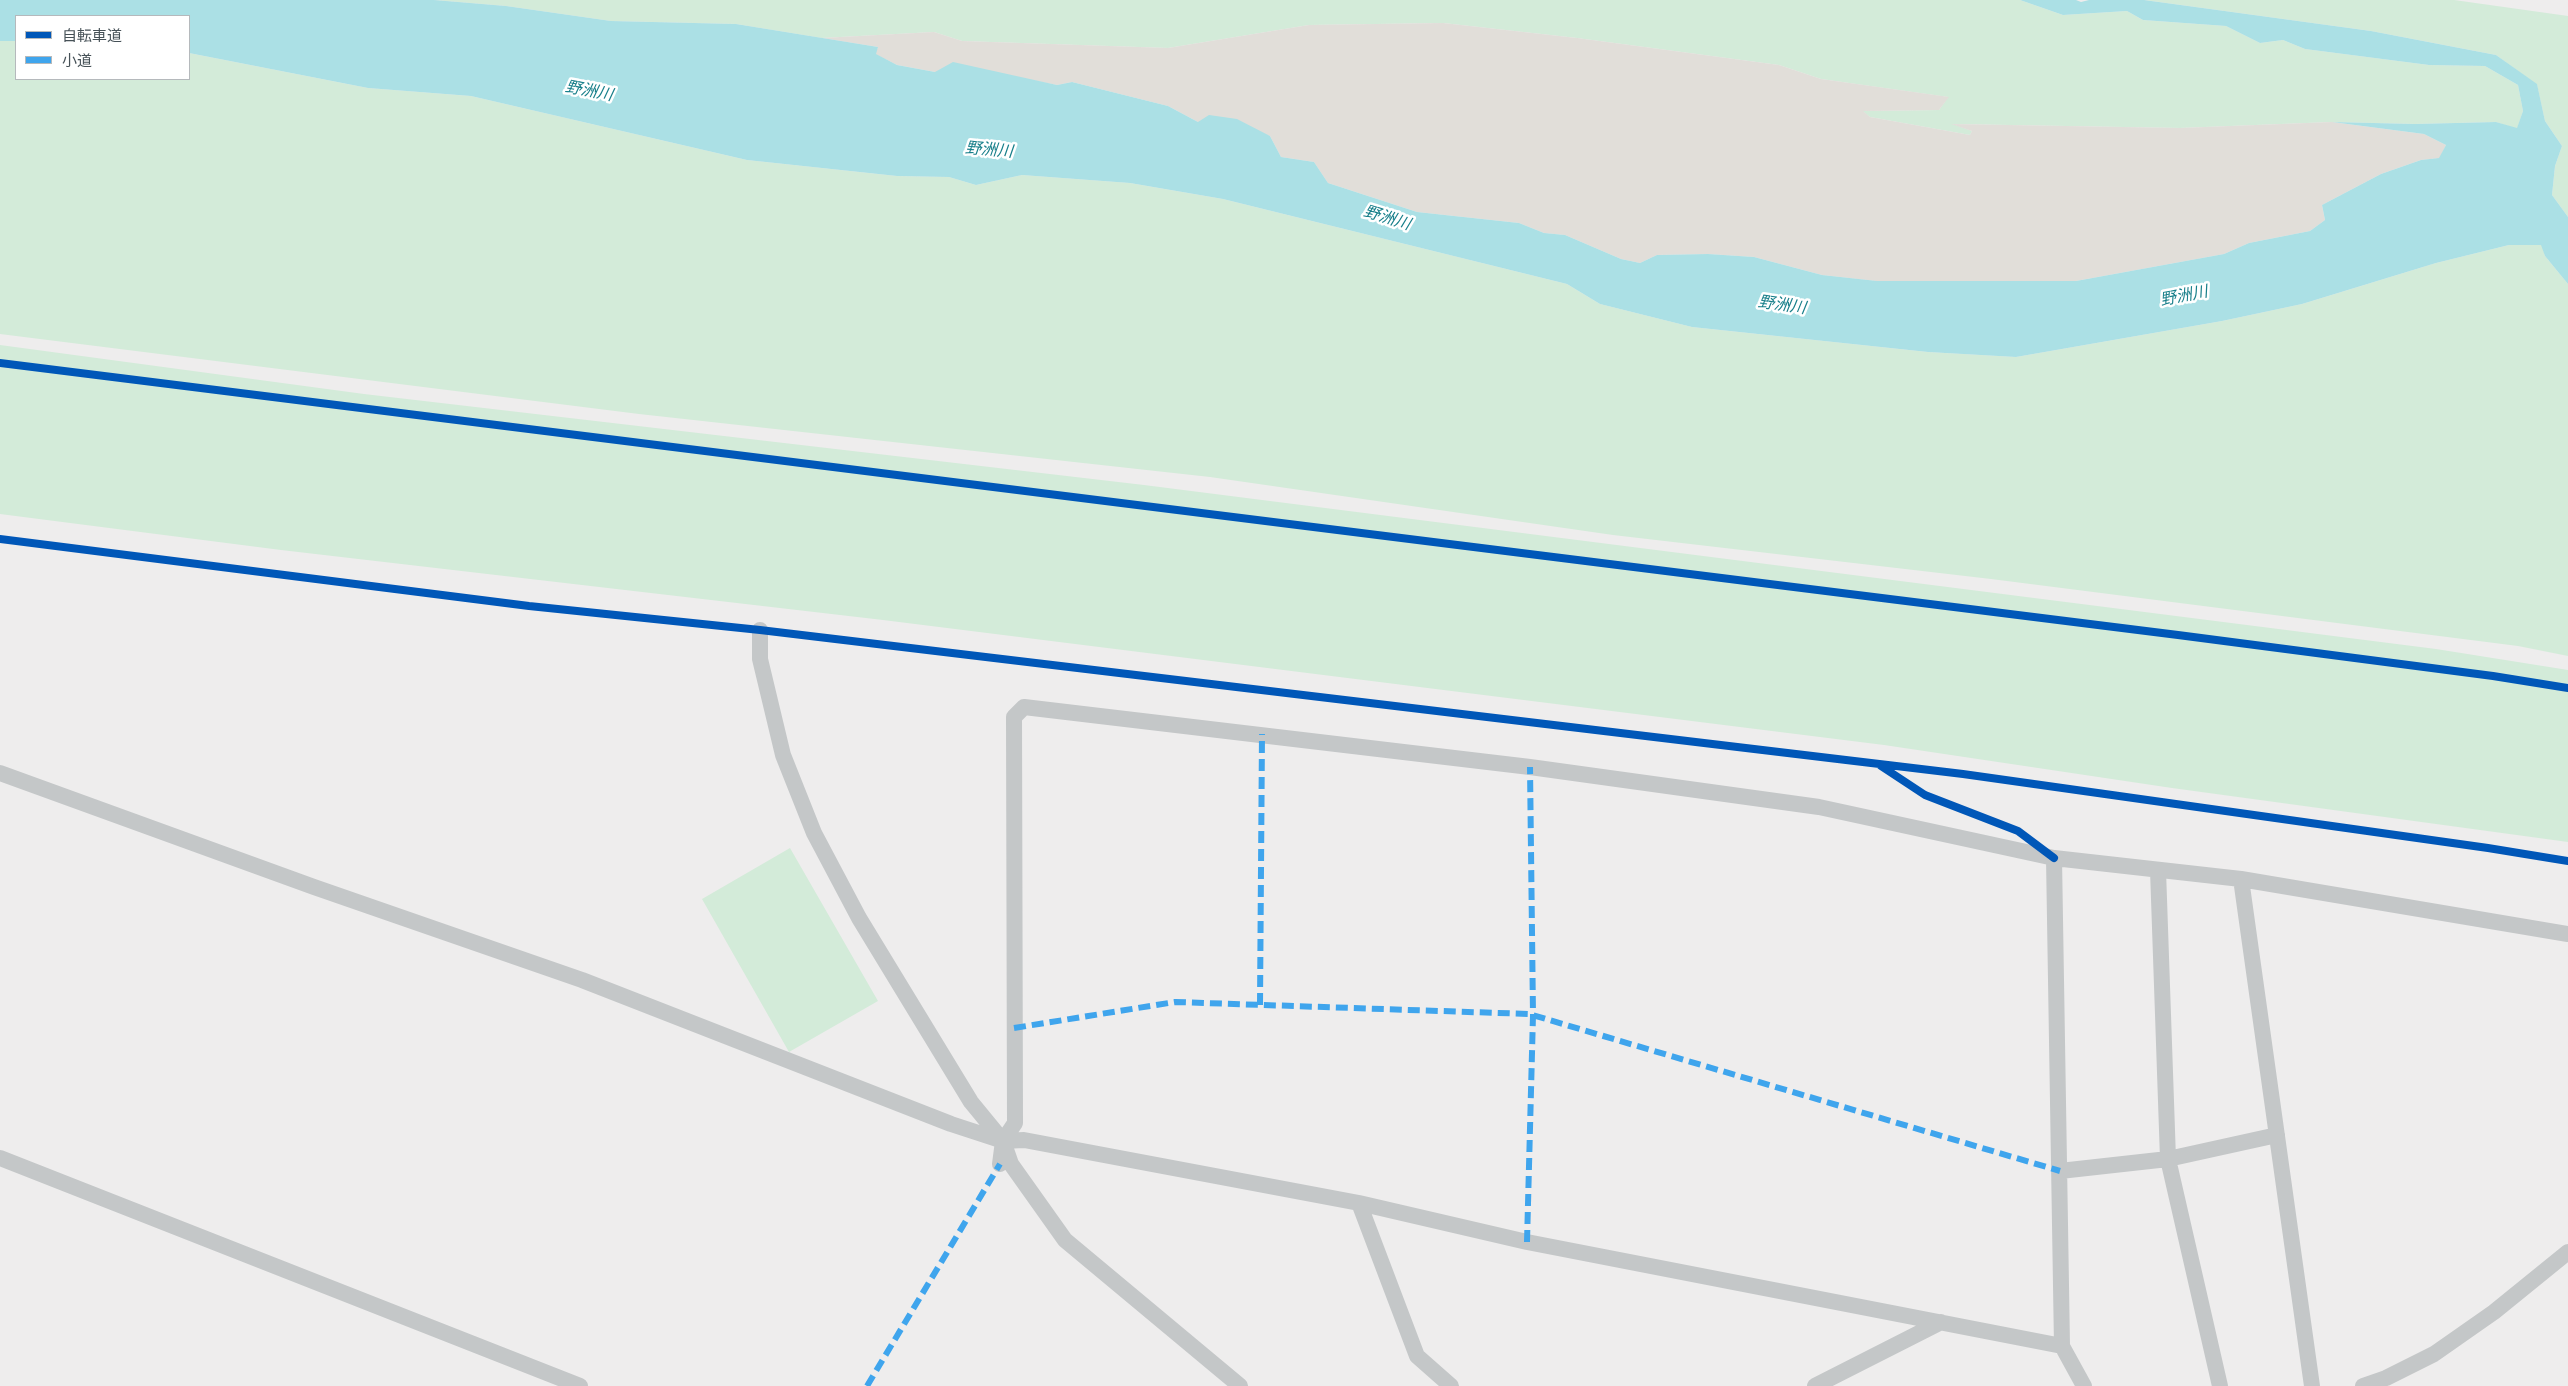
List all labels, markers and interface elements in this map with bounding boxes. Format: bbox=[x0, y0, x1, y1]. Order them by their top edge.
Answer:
legend bbox=[15, 15, 190, 80]
text: 自転車道 bbox=[62, 27, 122, 45]
text: 小道 bbox=[62, 52, 92, 70]
water label: 野洲川 bbox=[564, 77, 614, 105]
water label: 野洲川 bbox=[964, 138, 1014, 162]
water label: 野洲川 bbox=[1361, 202, 1413, 234]
water label: 野洲川 bbox=[2159, 282, 2209, 310]
water label: 野洲川 bbox=[1757, 292, 1807, 318]

